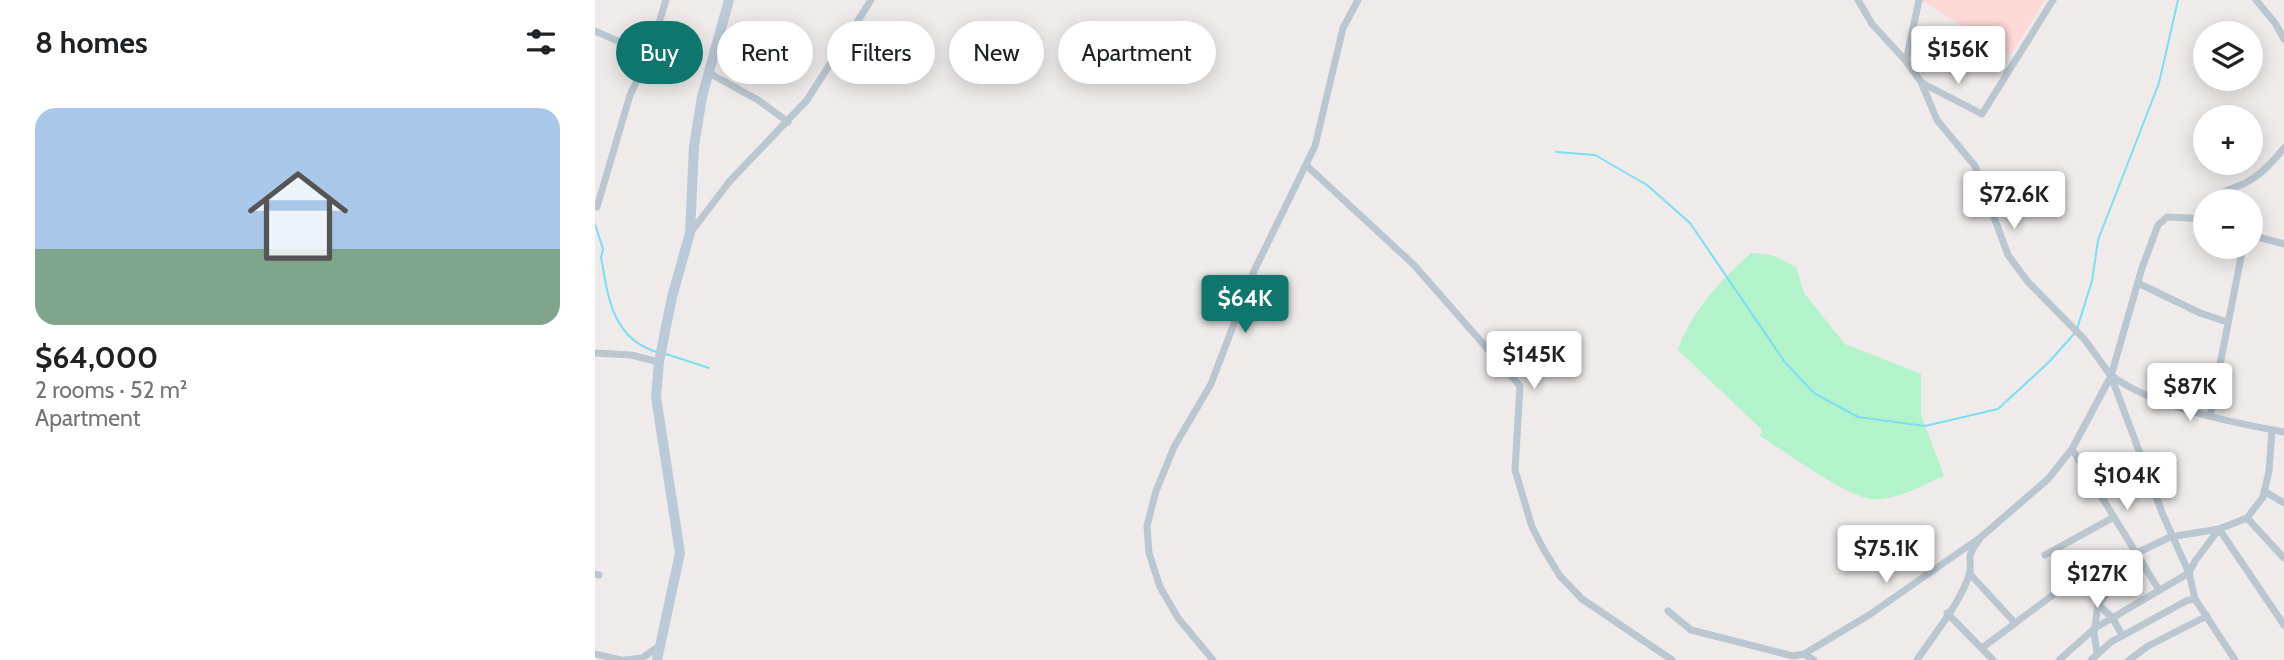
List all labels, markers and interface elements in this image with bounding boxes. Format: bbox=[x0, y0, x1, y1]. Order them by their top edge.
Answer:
chip: Buy bbox=[616, 21, 703, 84]
chip: Rent bbox=[717, 21, 813, 84]
chip: Filters bbox=[827, 21, 935, 84]
chip: New bbox=[949, 21, 1044, 84]
chip: Apartment bbox=[1058, 21, 1216, 84]
map controls bbox=[2193, 21, 2263, 259]
button: layers bbox=[2193, 21, 2263, 91]
icon: filters bbox=[522, 23, 560, 61]
text: 8 homes bbox=[35, 24, 148, 61]
pin: $156K bbox=[1909, 27, 2007, 86]
text: $156K bbox=[1927, 35, 1989, 63]
button: + bbox=[2193, 105, 2263, 175]
icon: home bbox=[235, 153, 361, 279]
pin: $72.6K bbox=[1957, 172, 2071, 231]
text: $72.6K bbox=[1979, 180, 2049, 208]
button: − bbox=[2193, 189, 2263, 259]
pin: $64K bbox=[1204, 276, 1286, 335]
text: $64K bbox=[1218, 284, 1272, 312]
pin: $145K bbox=[1485, 332, 1583, 391]
text: $64,000 bbox=[35, 339, 158, 376]
text: $145K bbox=[1503, 340, 1565, 368]
pin: $87K bbox=[2149, 364, 2231, 423]
text: $87K bbox=[2163, 372, 2217, 400]
text: 2 rooms · 52 m² bbox=[35, 376, 188, 404]
text: Apartment bbox=[35, 404, 140, 432]
pin: $104K bbox=[2078, 452, 2176, 512]
text: $104K bbox=[2094, 461, 2160, 489]
pin: $75.1K bbox=[1829, 526, 1943, 585]
text: $75.1K bbox=[1853, 534, 1919, 562]
pin: $127K bbox=[2048, 550, 2146, 610]
text: $127K bbox=[2067, 559, 2127, 587]

